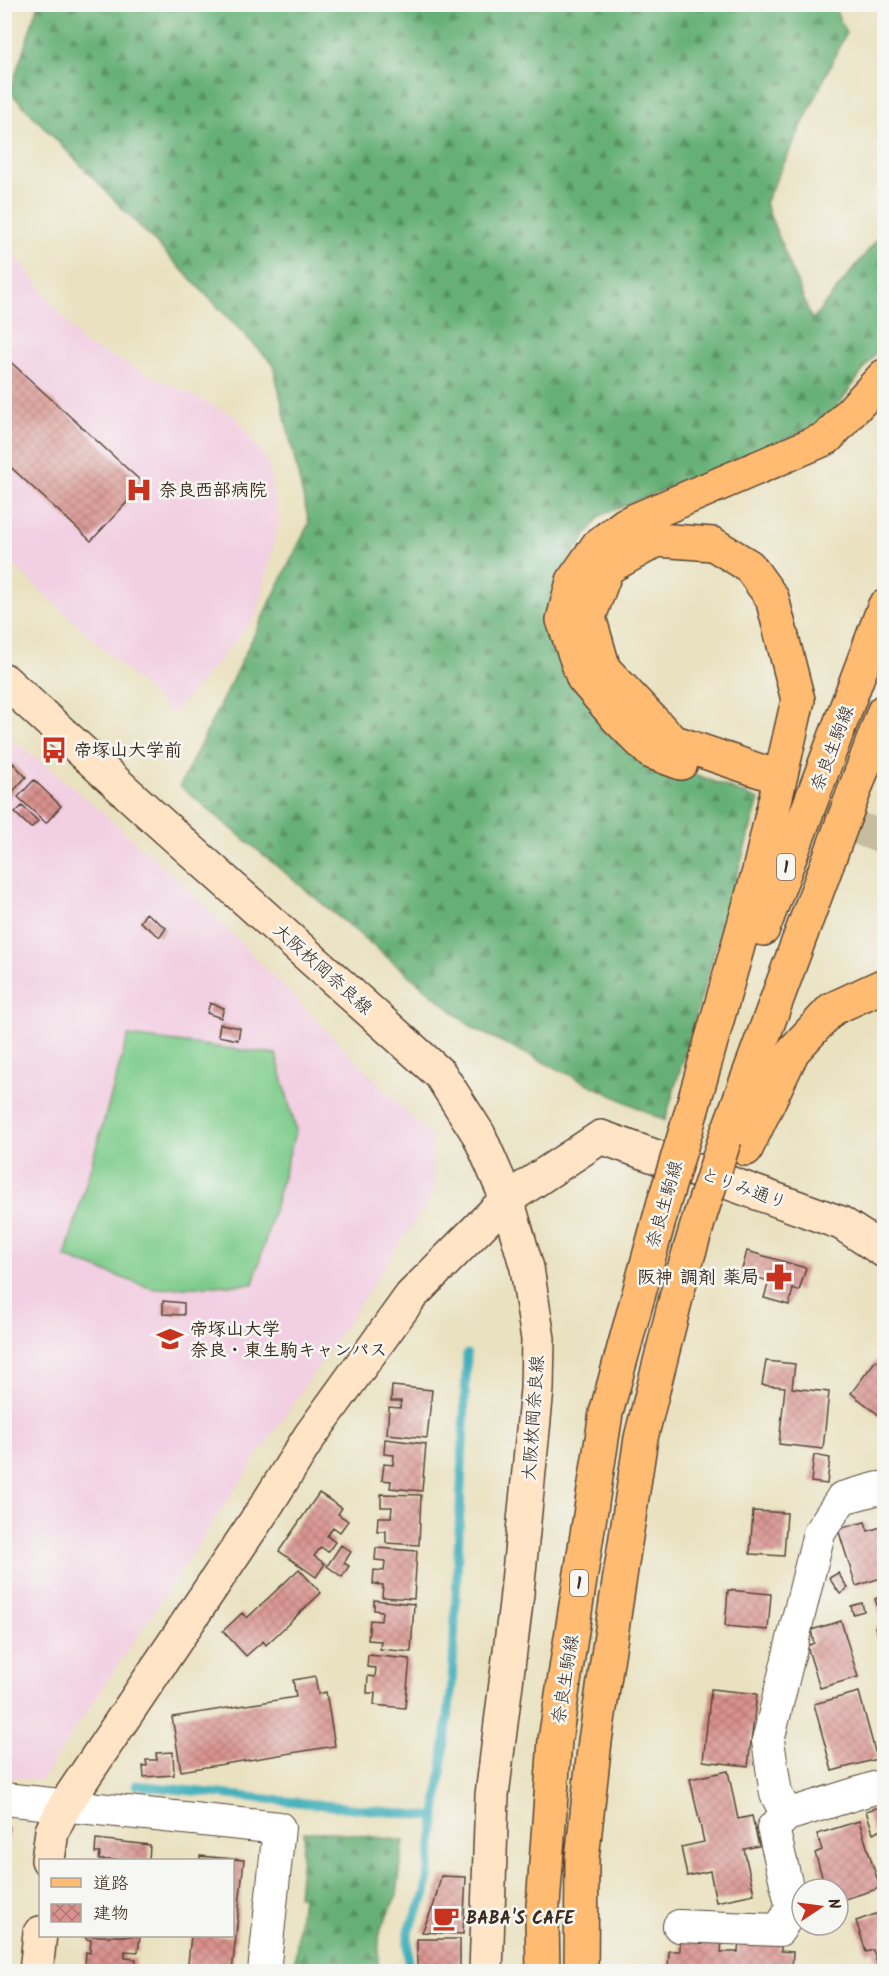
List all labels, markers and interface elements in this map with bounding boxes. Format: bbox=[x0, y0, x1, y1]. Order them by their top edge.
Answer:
hospital icon: 奈良西部病院 bbox=[124, 475, 154, 505]
place label: 奈良西部病院 bbox=[159, 477, 267, 506]
street label: 奈良生駒線 bbox=[804, 701, 863, 796]
bus stop icon: 帝塚山大学前 bbox=[39, 735, 69, 765]
place label: 帝塚山大学前 bbox=[74, 737, 182, 766]
road number: 1 bbox=[777, 854, 795, 880]
street label: 大阪枚岡奈良線 bbox=[265, 917, 379, 1023]
street label: 奈良生駒線 bbox=[639, 1157, 692, 1252]
street label: とりみ通り bbox=[696, 1160, 791, 1218]
pharmacy icon: 阪神 調剤 薬局 bbox=[764, 1262, 794, 1292]
place label: 阪神 調剤 薬局 bbox=[637, 1264, 759, 1293]
place label: 帝塚山大学 奈良・東生駒キャンパス bbox=[190, 1316, 387, 1366]
school or university icon: 帝塚山大学 奈良・東生駒キャンパス bbox=[155, 1324, 185, 1354]
street label: 大阪枚岡奈良線 bbox=[516, 1354, 553, 1482]
road number: 1 bbox=[570, 1570, 588, 1596]
street label: 奈良生駒線 bbox=[545, 1633, 588, 1726]
legend bbox=[39, 1859, 234, 1937]
text: 道路 bbox=[93, 1870, 129, 1899]
north arrow bbox=[790, 1877, 850, 1937]
text: N bbox=[820, 1896, 846, 1912]
text: 建物 bbox=[93, 1900, 129, 1929]
cafe icon: BABA'S CAFE bbox=[431, 1903, 461, 1933]
place label: BABA'S CAFE bbox=[466, 1905, 575, 1934]

